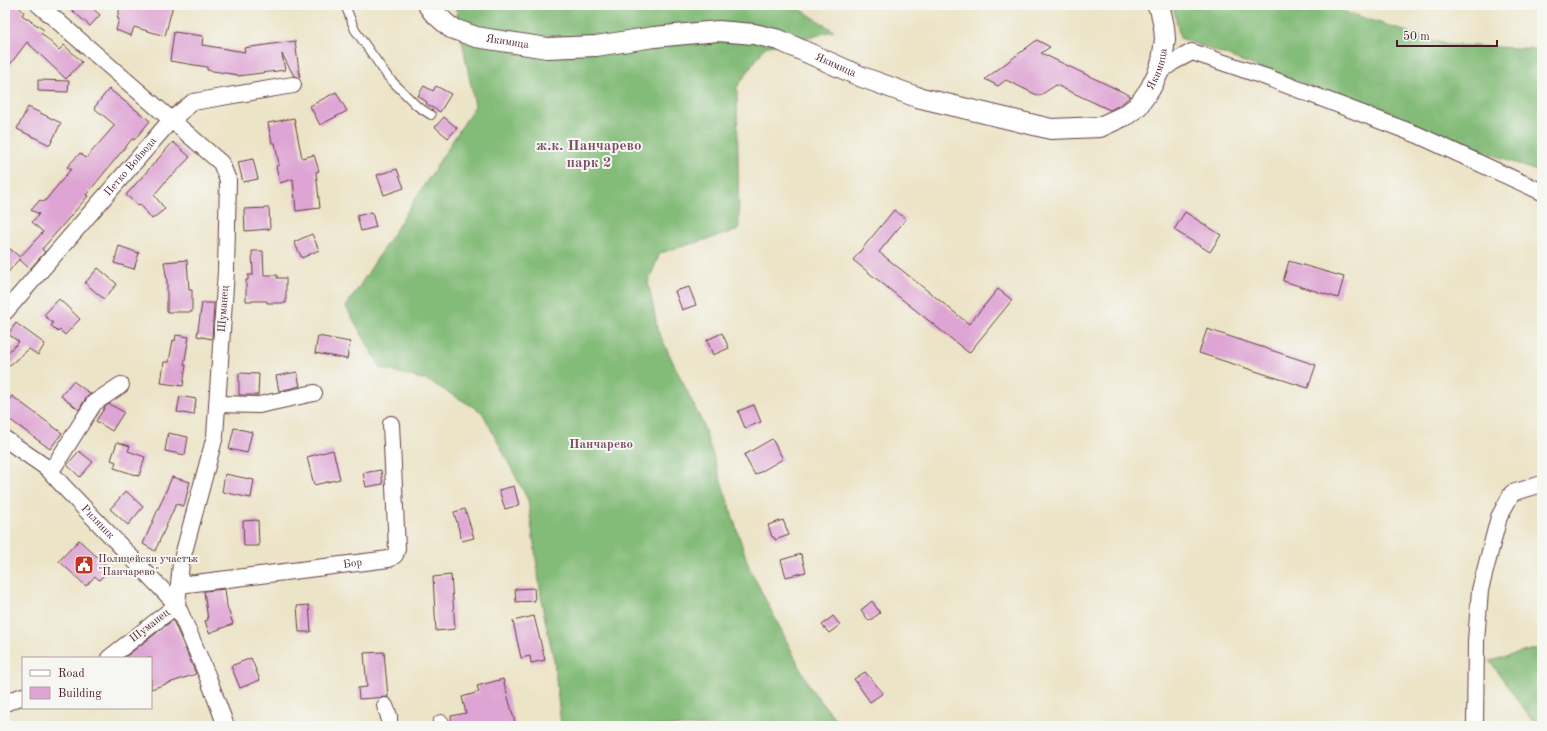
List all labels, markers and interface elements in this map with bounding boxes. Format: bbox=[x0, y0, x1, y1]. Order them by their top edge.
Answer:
scale bar bbox=[1397, 22, 1497, 48]
text: 50 m bbox=[1403, 30, 1430, 43]
street label: Якимица bbox=[485, 33, 530, 51]
street label: Якимица bbox=[1145, 47, 1169, 92]
street label: Якимица bbox=[814, 51, 858, 79]
street label: Петко Войвода bbox=[102, 135, 159, 198]
district label: ж.к. Панчарево парк 2 bbox=[536, 139, 642, 171]
street label: Шуманец bbox=[217, 285, 231, 333]
district label: Панчарево bbox=[569, 438, 633, 451]
street label: Риляник bbox=[79, 503, 116, 541]
public building icon: Полицейски участък "Панчарево" bbox=[73, 554, 95, 576]
place label: Полицейски участък "Панчарево" bbox=[98, 554, 199, 578]
street label: Бор bbox=[343, 557, 363, 570]
street label: Шуманец bbox=[128, 607, 172, 645]
legend bbox=[22, 657, 152, 709]
text: Road bbox=[58, 668, 85, 680]
text: Building bbox=[58, 688, 102, 700]

